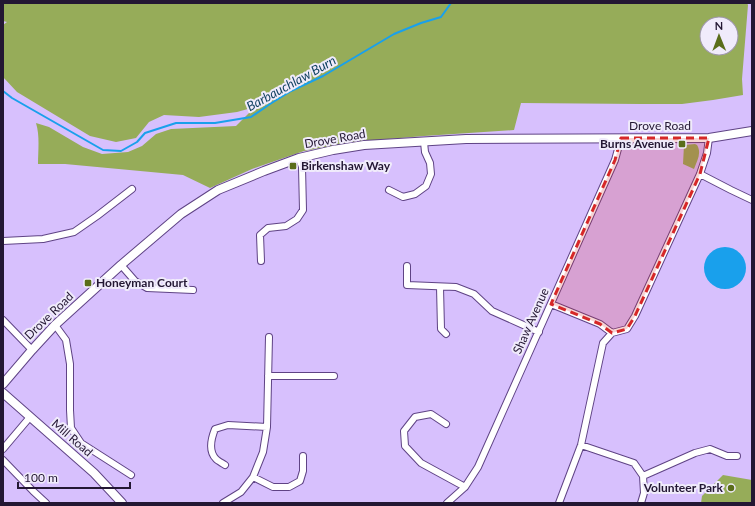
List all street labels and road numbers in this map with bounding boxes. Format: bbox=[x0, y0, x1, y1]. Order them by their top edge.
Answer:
street label: Drove Road bbox=[629, 118, 691, 133]
street label: Drove Road bbox=[303, 126, 367, 151]
street label: Shaw Avenue bbox=[509, 285, 552, 356]
street label: Drove Road bbox=[21, 289, 76, 343]
street label: Mill Road bbox=[49, 416, 96, 459]

